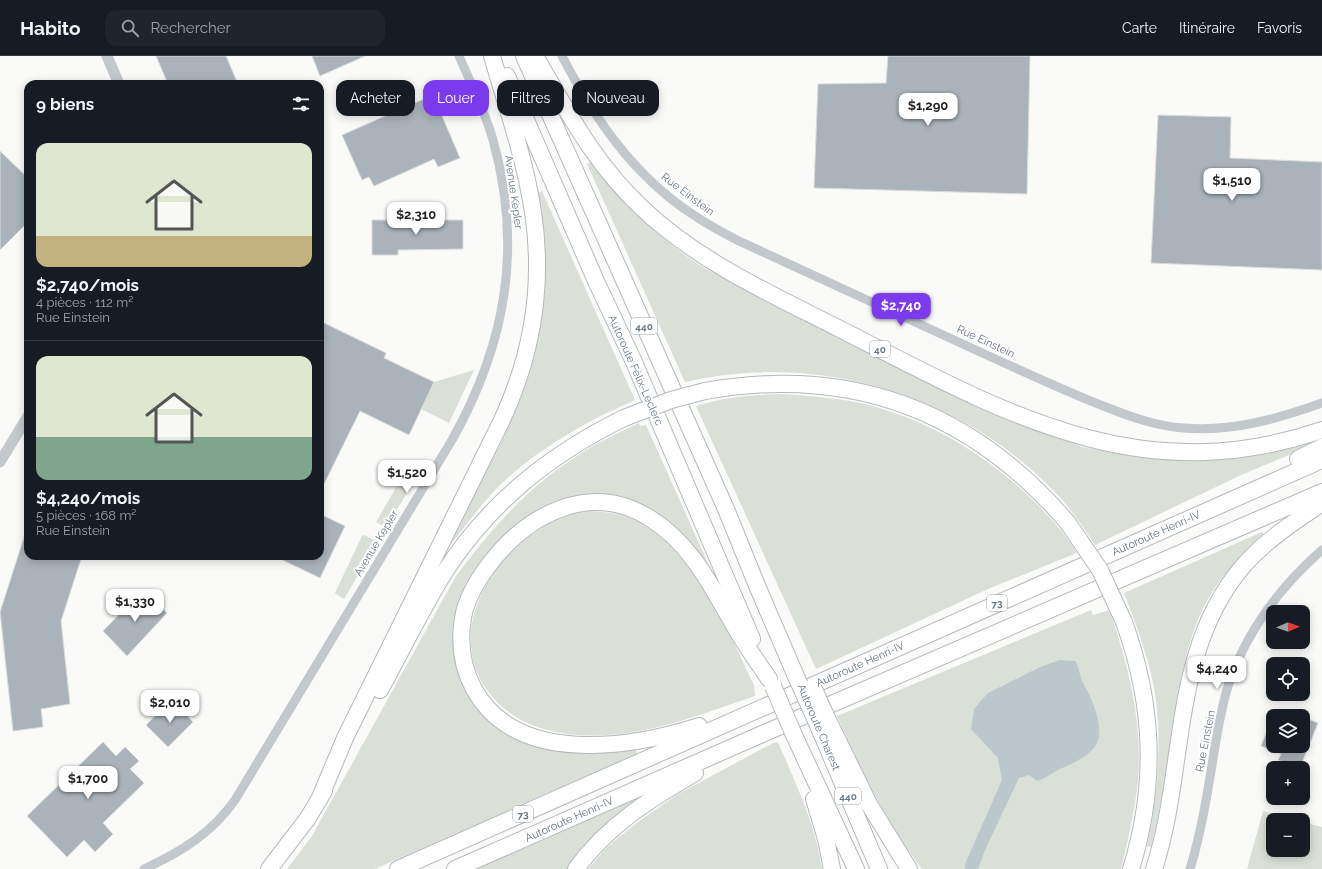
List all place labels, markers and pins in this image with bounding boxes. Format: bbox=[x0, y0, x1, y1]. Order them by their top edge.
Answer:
pin: $1,290 bbox=[895, 93, 961, 127]
pin: $1,510 bbox=[1199, 168, 1265, 202]
pin: $2,310 bbox=[383, 202, 449, 236]
pin: $2,740 bbox=[868, 293, 934, 327]
pin: $1,520 bbox=[374, 460, 440, 494]
pin: $1,330 bbox=[102, 589, 168, 623]
pin: $4,240 bbox=[1184, 656, 1250, 690]
pin: $2,010 bbox=[137, 690, 203, 724]
pin: $1,700 bbox=[55, 766, 121, 800]

